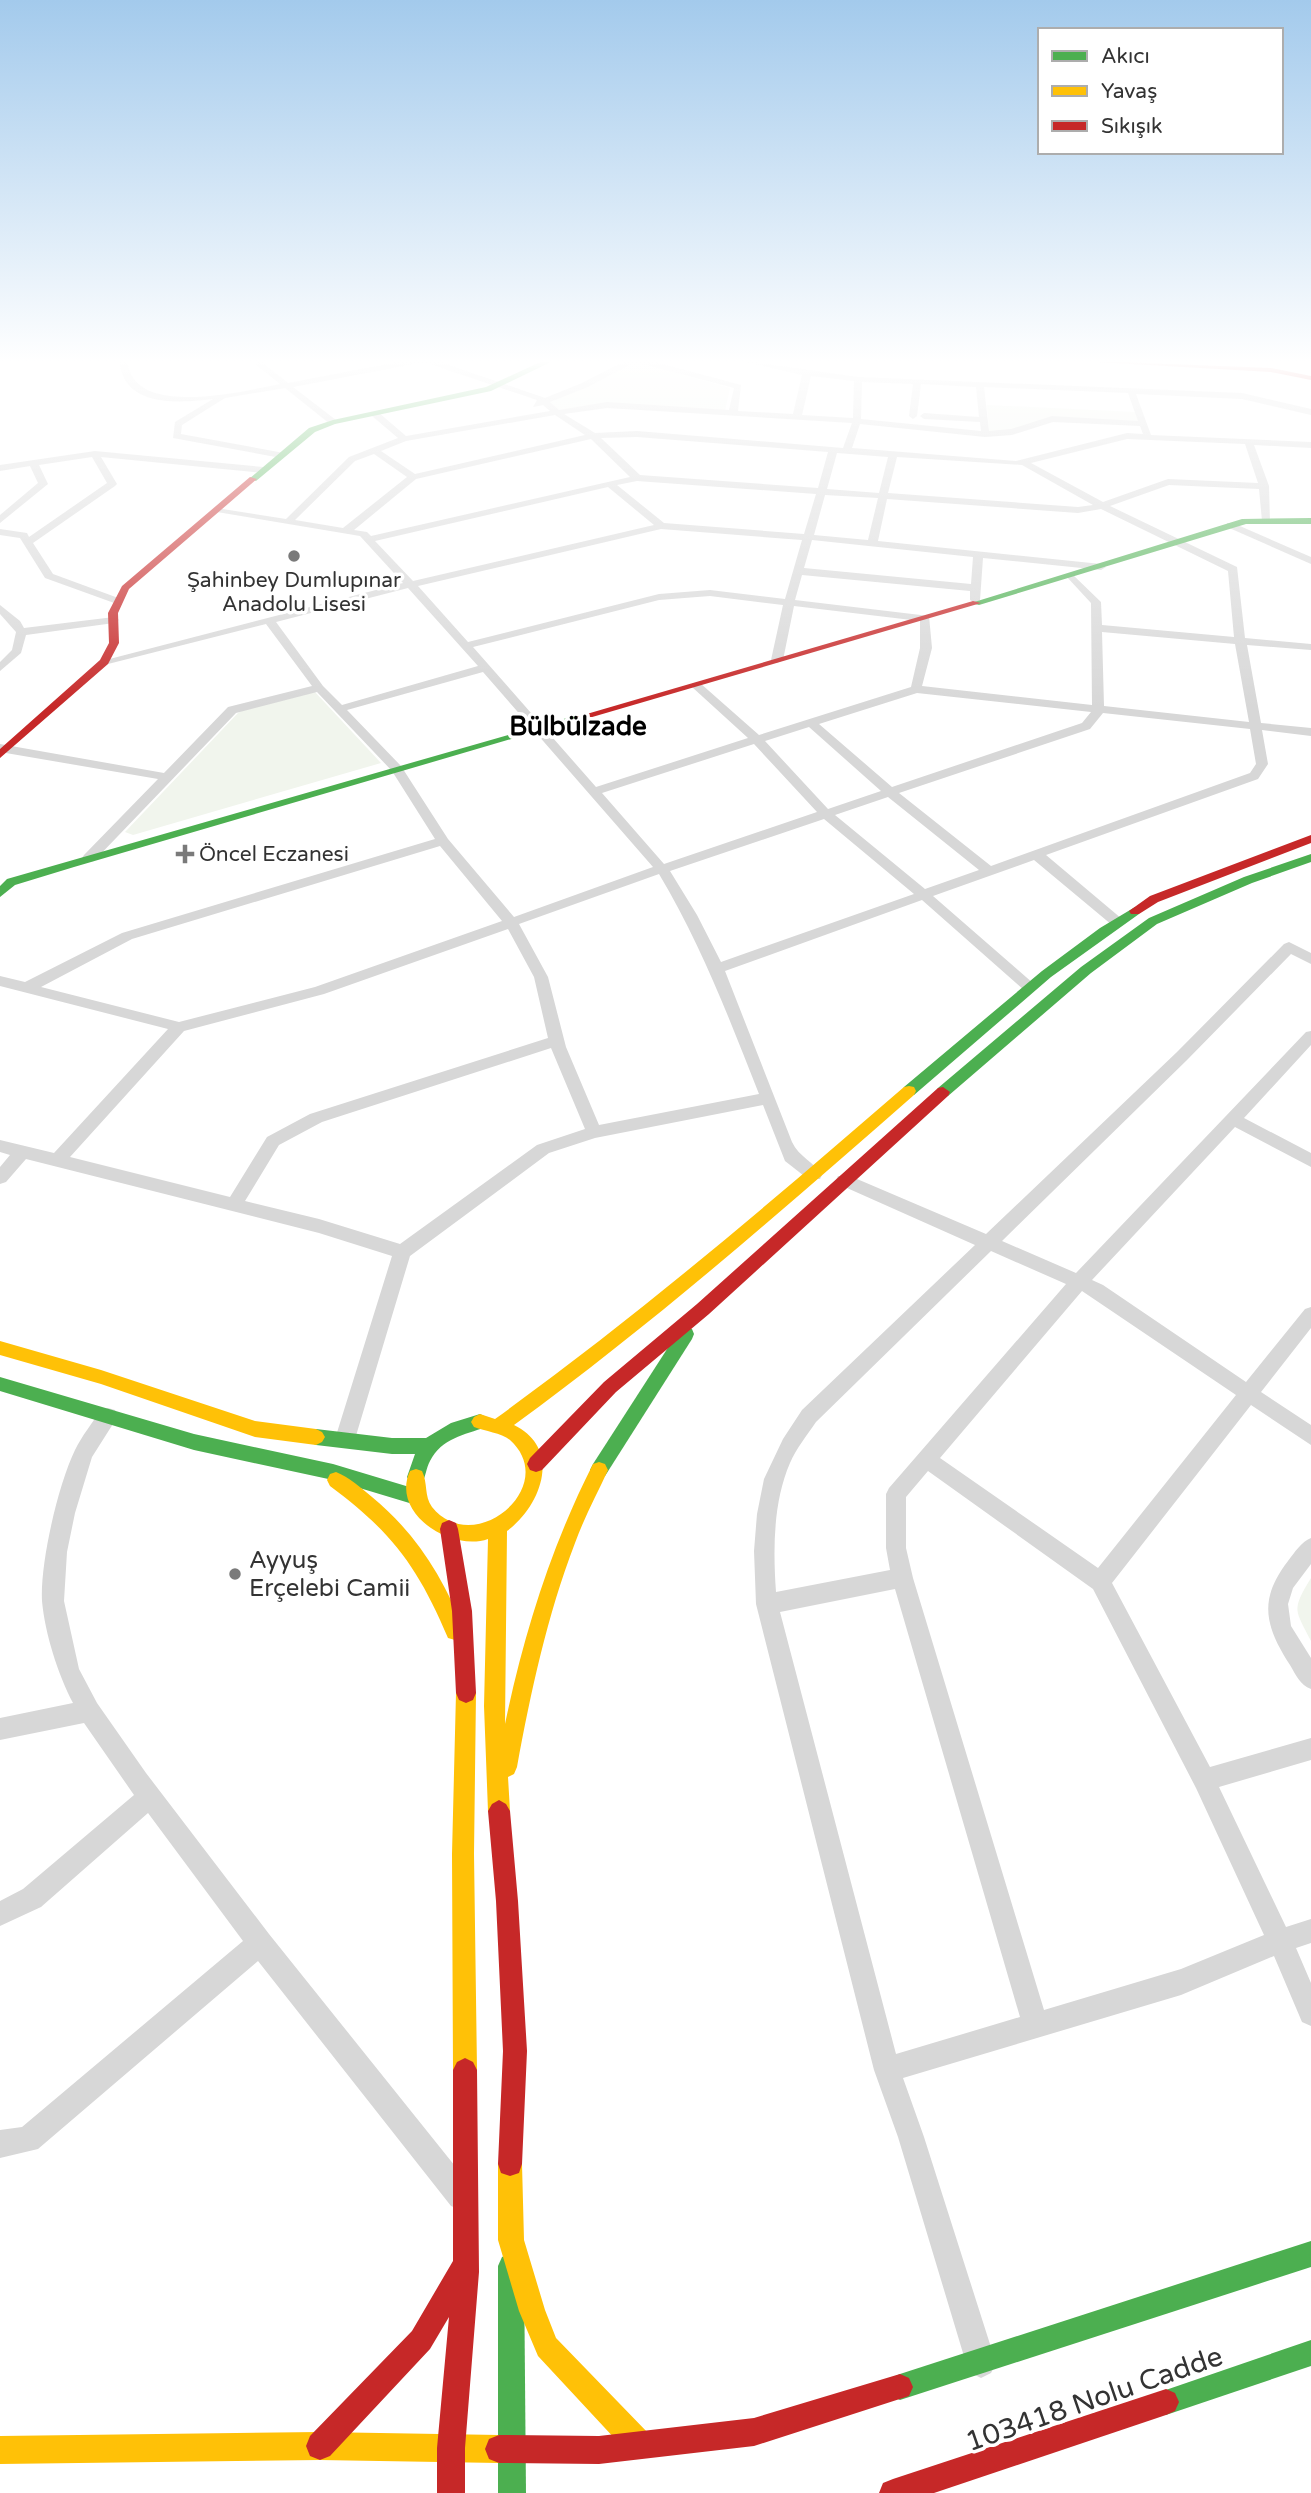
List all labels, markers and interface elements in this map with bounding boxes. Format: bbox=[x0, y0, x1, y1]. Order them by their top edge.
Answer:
legend bbox=[1038, 28, 1283, 154]
text: Akıcı bbox=[1101, 44, 1150, 69]
text: Yavaş bbox=[1101, 79, 1157, 104]
text: Sıkışık bbox=[1101, 114, 1162, 139]
marker: Şahinbey Dumlupınar Anadolu Lisesi bbox=[286, 548, 302, 564]
place label: Şahinbey Dumlupınar Anadolu Lisesi bbox=[187, 568, 401, 617]
district label: Bülbülzade bbox=[509, 711, 647, 742]
place label: Öncel Eczanesi bbox=[199, 842, 349, 867]
marker: Öncel Eczanesi bbox=[177, 846, 193, 862]
place label: Ayyuş Erçelebi Camii bbox=[249, 1546, 410, 1603]
marker: Ayyuş Erçelebi Camii bbox=[227, 1566, 243, 1582]
street label: 103418 Nolu Cadde bbox=[961, 2339, 1227, 2459]

